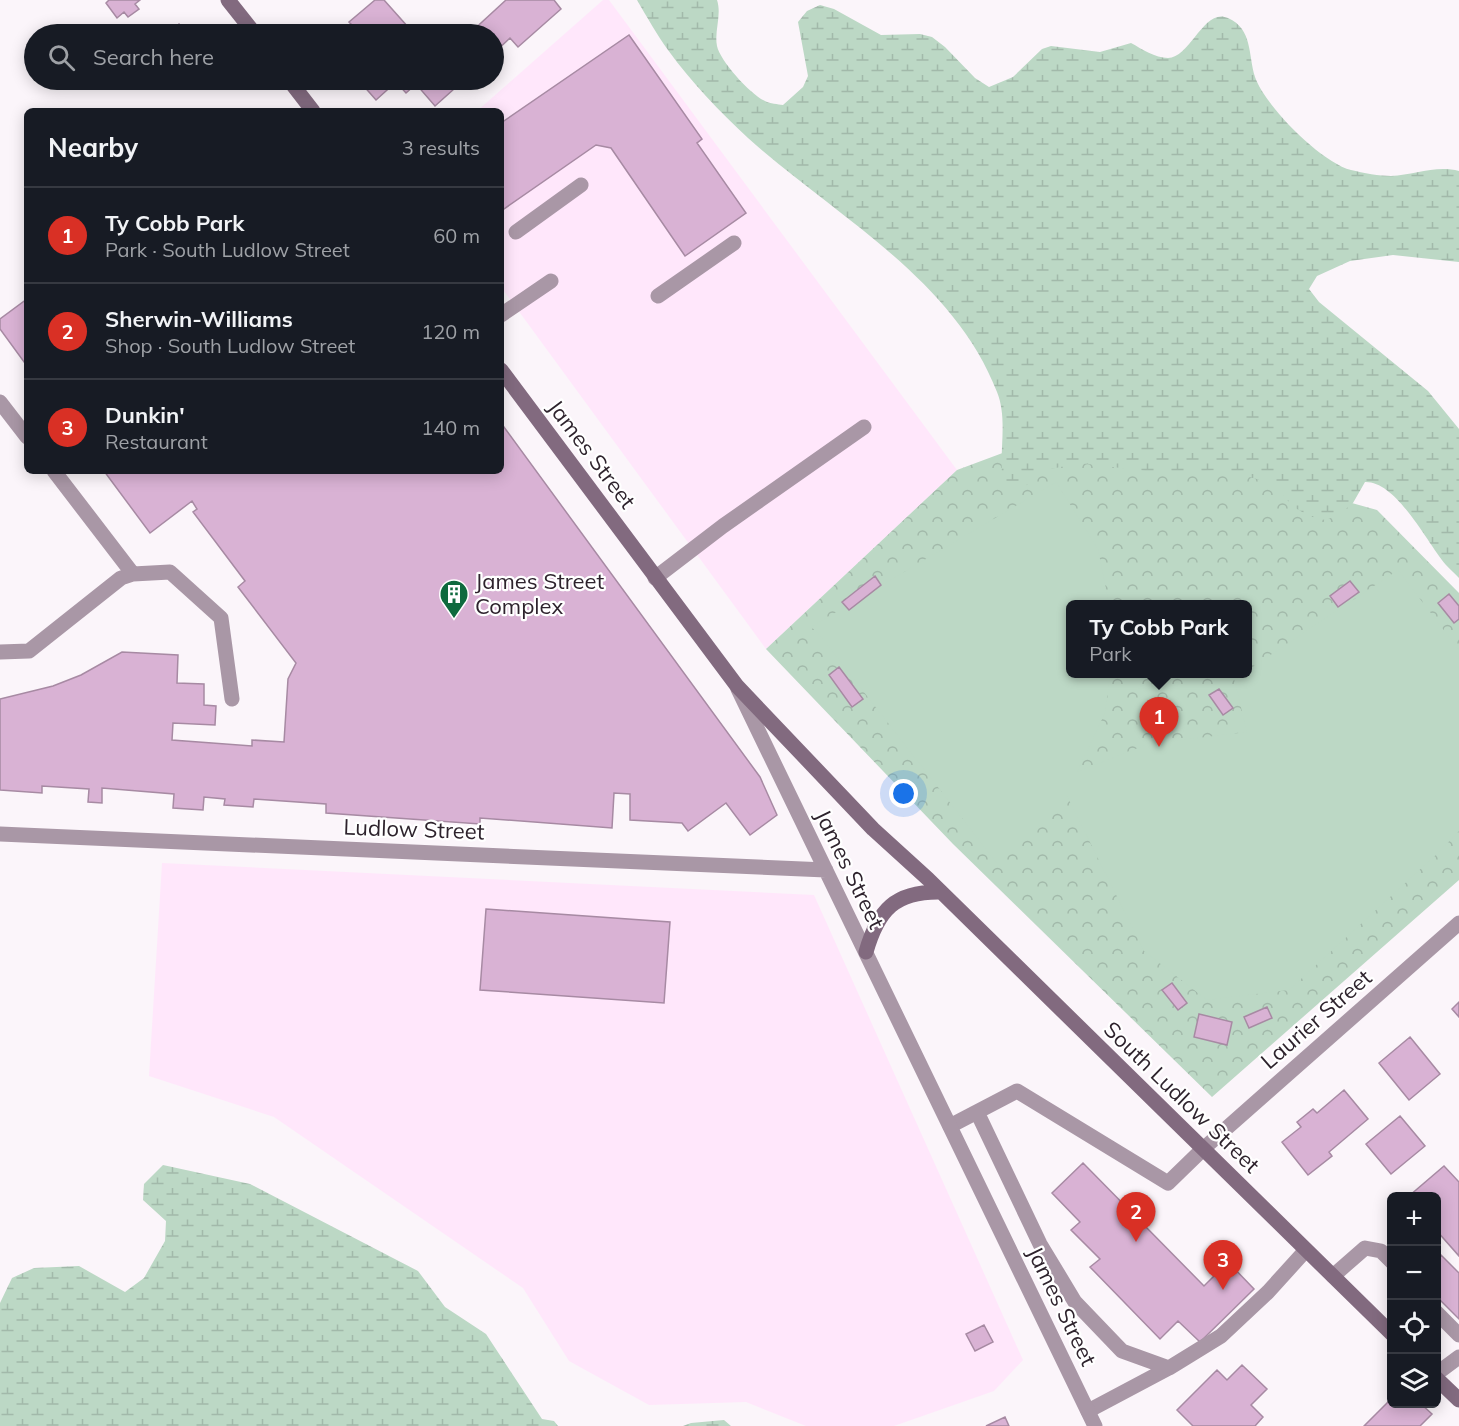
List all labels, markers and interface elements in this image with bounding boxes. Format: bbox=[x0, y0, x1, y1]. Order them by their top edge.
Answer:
search box bbox=[24, 24, 504, 90]
icon: search bbox=[45, 41, 78, 74]
text: Search here bbox=[93, 43, 214, 71]
text: Nearby bbox=[48, 131, 138, 164]
text: 3 results bbox=[402, 135, 480, 160]
text: Ty Cobb Park bbox=[105, 209, 244, 237]
text: 1 bbox=[62, 223, 74, 248]
text: 60 m bbox=[433, 223, 480, 248]
text: Park · South Ludlow Street bbox=[105, 237, 350, 262]
text: Sherwin-Williams bbox=[105, 305, 293, 333]
text: 2 bbox=[62, 319, 74, 344]
text: 120 m bbox=[421, 319, 480, 344]
text: Shop · South Ludlow Street bbox=[105, 333, 355, 358]
street label: James Street bbox=[542, 394, 642, 514]
text: Dunkin' bbox=[105, 401, 185, 429]
text: 3 bbox=[62, 415, 74, 440]
text: 140 m bbox=[421, 415, 480, 440]
text: Restaurant bbox=[105, 429, 208, 454]
place label: James Street Complex bbox=[475, 567, 605, 620]
building icon: James Street Complex bbox=[438, 578, 470, 620]
popup bbox=[1066, 600, 1252, 678]
text: Ty Cobb Park bbox=[1089, 613, 1229, 641]
text: Park bbox=[1089, 641, 1131, 666]
pin: 1 bbox=[1140, 698, 1178, 747]
your location bbox=[889, 779, 918, 808]
street label: James Street bbox=[809, 805, 891, 933]
street label: Ludlow Street bbox=[343, 813, 485, 845]
street label: Laurier Street bbox=[1255, 963, 1377, 1075]
street label: South Ludlow Street bbox=[1098, 1015, 1266, 1179]
pin: 2 bbox=[1116, 1192, 1156, 1242]
map controls bbox=[1387, 1192, 1441, 1408]
button: + bbox=[1387, 1192, 1441, 1246]
pin: 3 bbox=[1204, 1240, 1242, 1290]
street label: James Street bbox=[1021, 1242, 1103, 1370]
button: − bbox=[1387, 1246, 1441, 1300]
button: locate bbox=[1387, 1300, 1441, 1354]
button: layers bbox=[1387, 1354, 1441, 1408]

